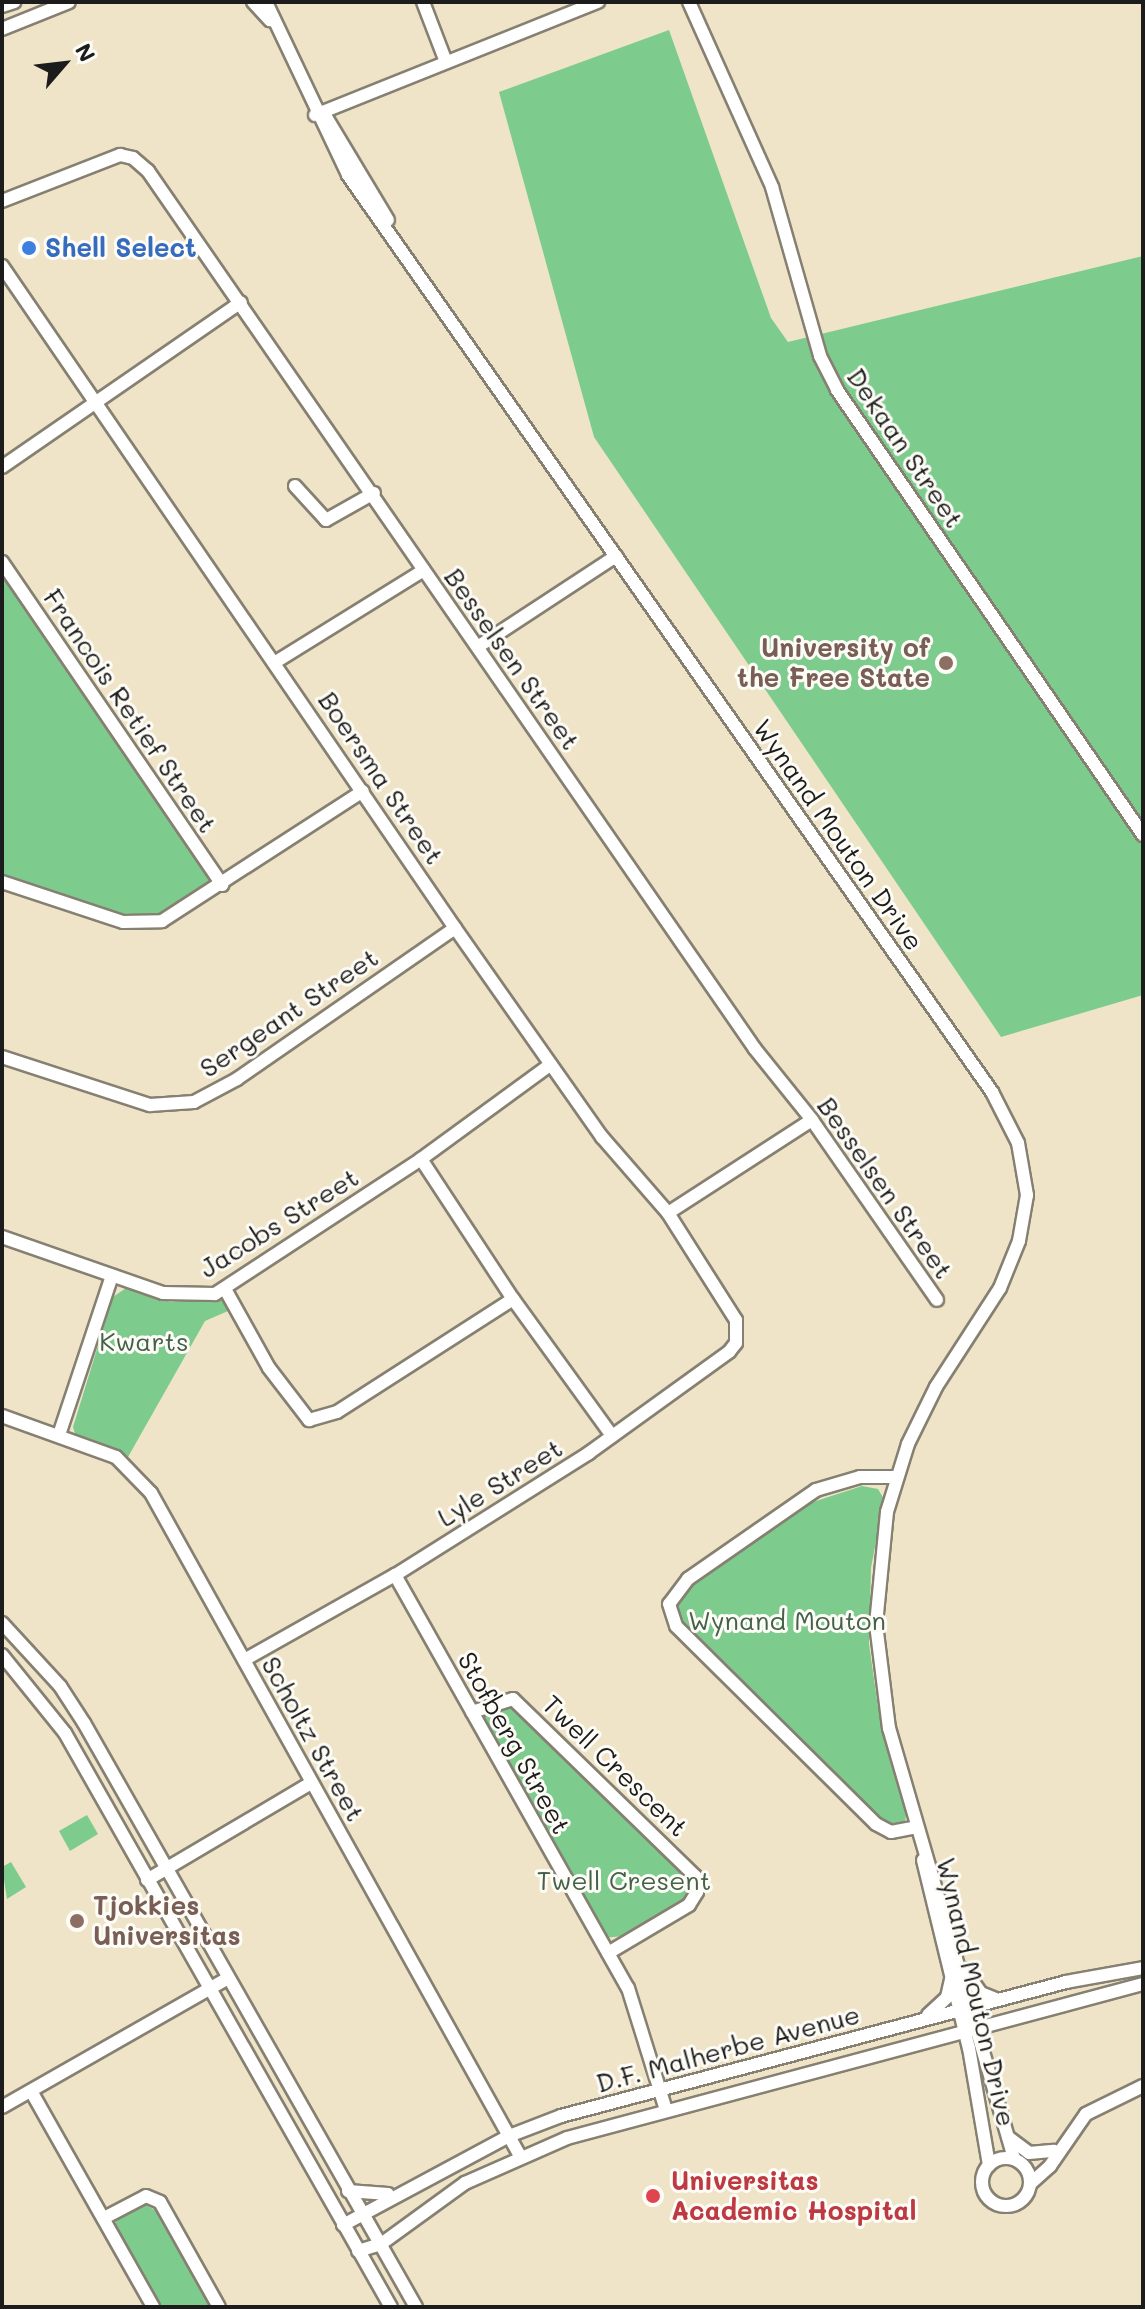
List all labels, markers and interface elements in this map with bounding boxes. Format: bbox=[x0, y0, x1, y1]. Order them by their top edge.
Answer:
north arrow bbox=[24, 24, 104, 104]
text: N bbox=[69, 38, 102, 67]
place label: Shell Select bbox=[45, 232, 197, 264]
marker: Shell Select bbox=[20, 239, 38, 257]
street label: Dekaan Street bbox=[840, 362, 970, 534]
street label: Besselsen Street bbox=[438, 562, 586, 756]
street label: Francois Retief Street bbox=[37, 583, 223, 839]
place label: University of the Free State bbox=[737, 632, 930, 694]
marker: University of the Free State bbox=[937, 654, 955, 672]
street label: Boersma Street bbox=[312, 686, 450, 870]
street label: Wynand Mouton Drive bbox=[746, 713, 930, 957]
street label: Sergeant Street bbox=[194, 942, 384, 1084]
street label: Besselsen Street bbox=[811, 1091, 959, 1285]
street label: Jacobs Street bbox=[194, 1162, 364, 1284]
park label: Kwarts bbox=[99, 1326, 189, 1358]
street label: Lyle Street bbox=[432, 1432, 568, 1534]
park label: Wynand Mouton bbox=[688, 1605, 886, 1637]
street label: Stofberg Street bbox=[451, 1646, 577, 1840]
street label: Scholtz Street bbox=[255, 1651, 371, 1827]
street label: Twell Crescent bbox=[536, 1689, 694, 1843]
street label: Wynand Mouton Drive bbox=[930, 1855, 1022, 2129]
park label: Twell Cresent bbox=[537, 1865, 711, 1897]
place label: Tjokkies Universitas bbox=[93, 1890, 241, 1952]
marker: Tjokkies Universitas bbox=[68, 1912, 86, 1930]
street label: D.F. Malherbe Avenue bbox=[593, 1999, 863, 2099]
place label: Universitas Academic Hospital bbox=[671, 2165, 916, 2226]
marker: Universitas Academic Hospital bbox=[642, 2185, 664, 2207]

